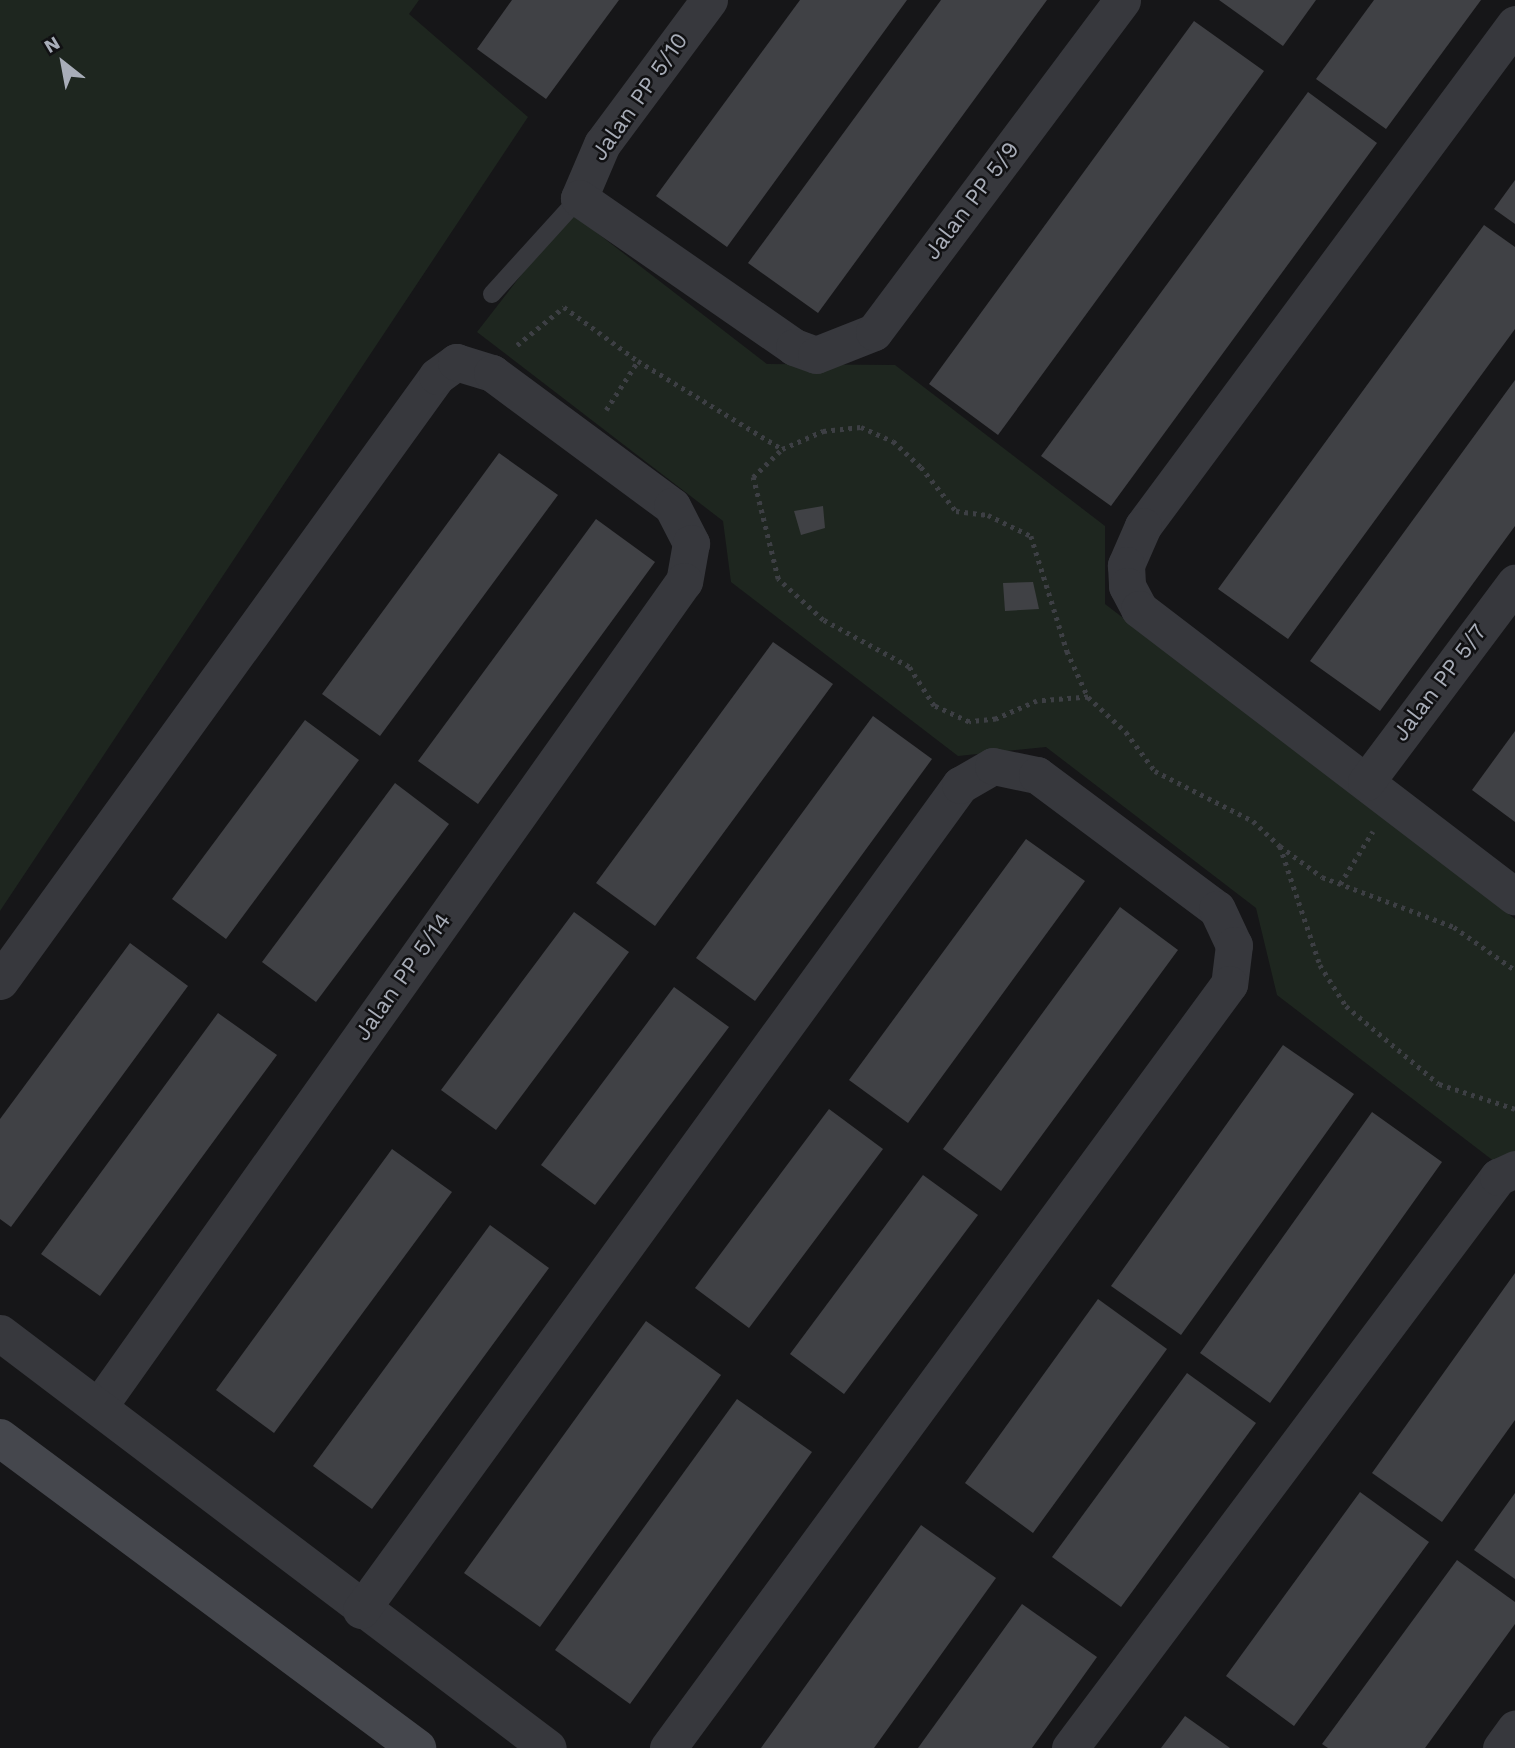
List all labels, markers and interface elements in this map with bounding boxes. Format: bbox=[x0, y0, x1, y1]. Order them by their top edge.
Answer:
street label: Jalan PP 5/10 bbox=[586, 27, 694, 167]
north arrow bbox=[28, 28, 98, 98]
text: N bbox=[40, 31, 64, 58]
street label: Jalan PP 5/9 bbox=[918, 136, 1026, 266]
street label: Jalan PP 5/7 bbox=[1387, 619, 1493, 747]
street label: Jalan PP 5/14 bbox=[349, 908, 457, 1046]

